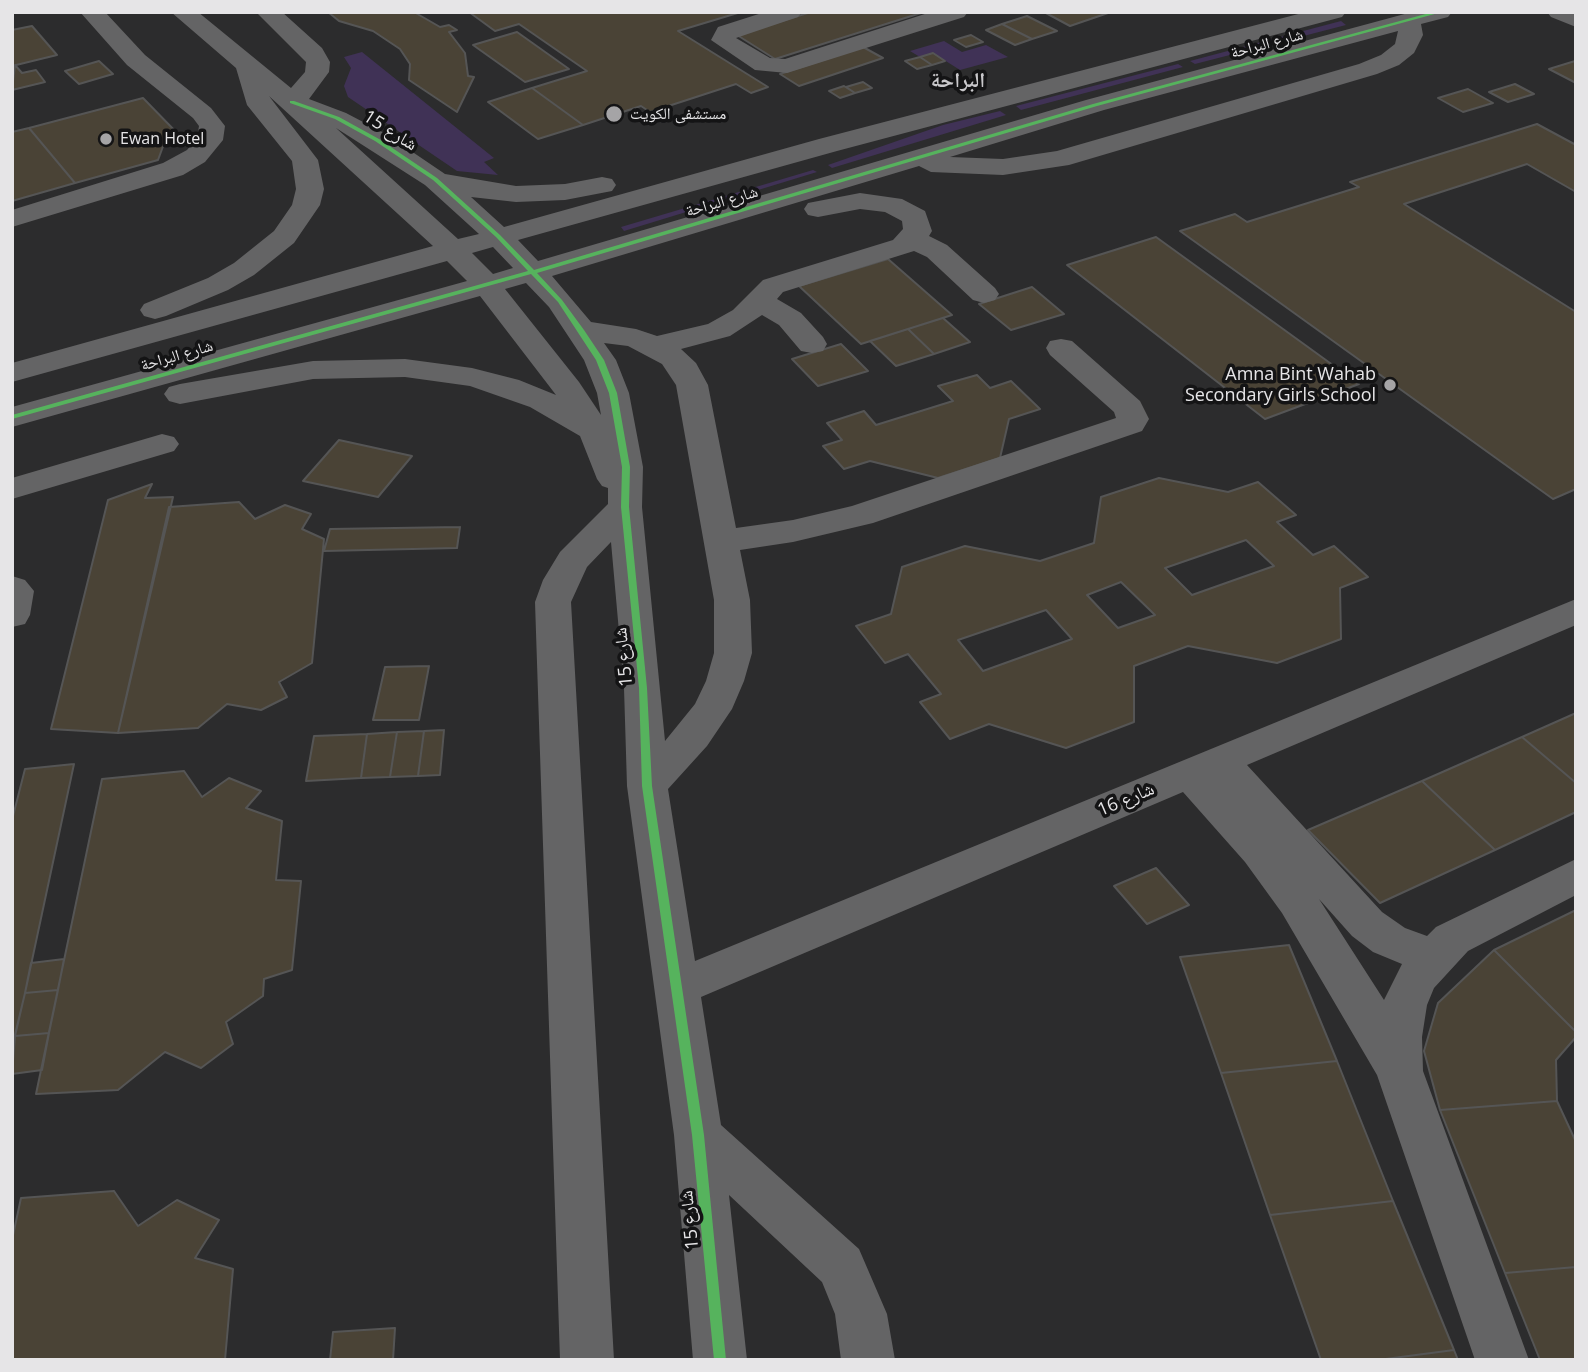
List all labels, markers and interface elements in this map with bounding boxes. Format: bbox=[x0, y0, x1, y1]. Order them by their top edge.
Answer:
street label: شارع البراحة bbox=[1229, 25, 1305, 63]
district label: البراحة bbox=[931, 68, 985, 94]
marker: مستشفى الكويت bbox=[604, 104, 624, 124]
place label: مستشفى الكويت bbox=[630, 104, 726, 124]
street label: شارع 15 bbox=[359, 106, 421, 156]
place label: Ewan Hotel bbox=[120, 129, 204, 149]
marker: Ewan Hotel bbox=[98, 131, 114, 147]
street label: شارع البراحة bbox=[684, 183, 760, 221]
street label: شارع البراحة bbox=[139, 337, 215, 375]
place label: Amna Bint Wahab Secondary Girls School bbox=[1185, 364, 1376, 406]
marker: Amna Bint Wahab Secondary Girls School bbox=[1382, 377, 1398, 393]
street label: شارع 15 bbox=[610, 626, 638, 688]
street label: شارع 16 bbox=[1094, 778, 1158, 822]
street label: شارع 15 bbox=[676, 1189, 704, 1251]

